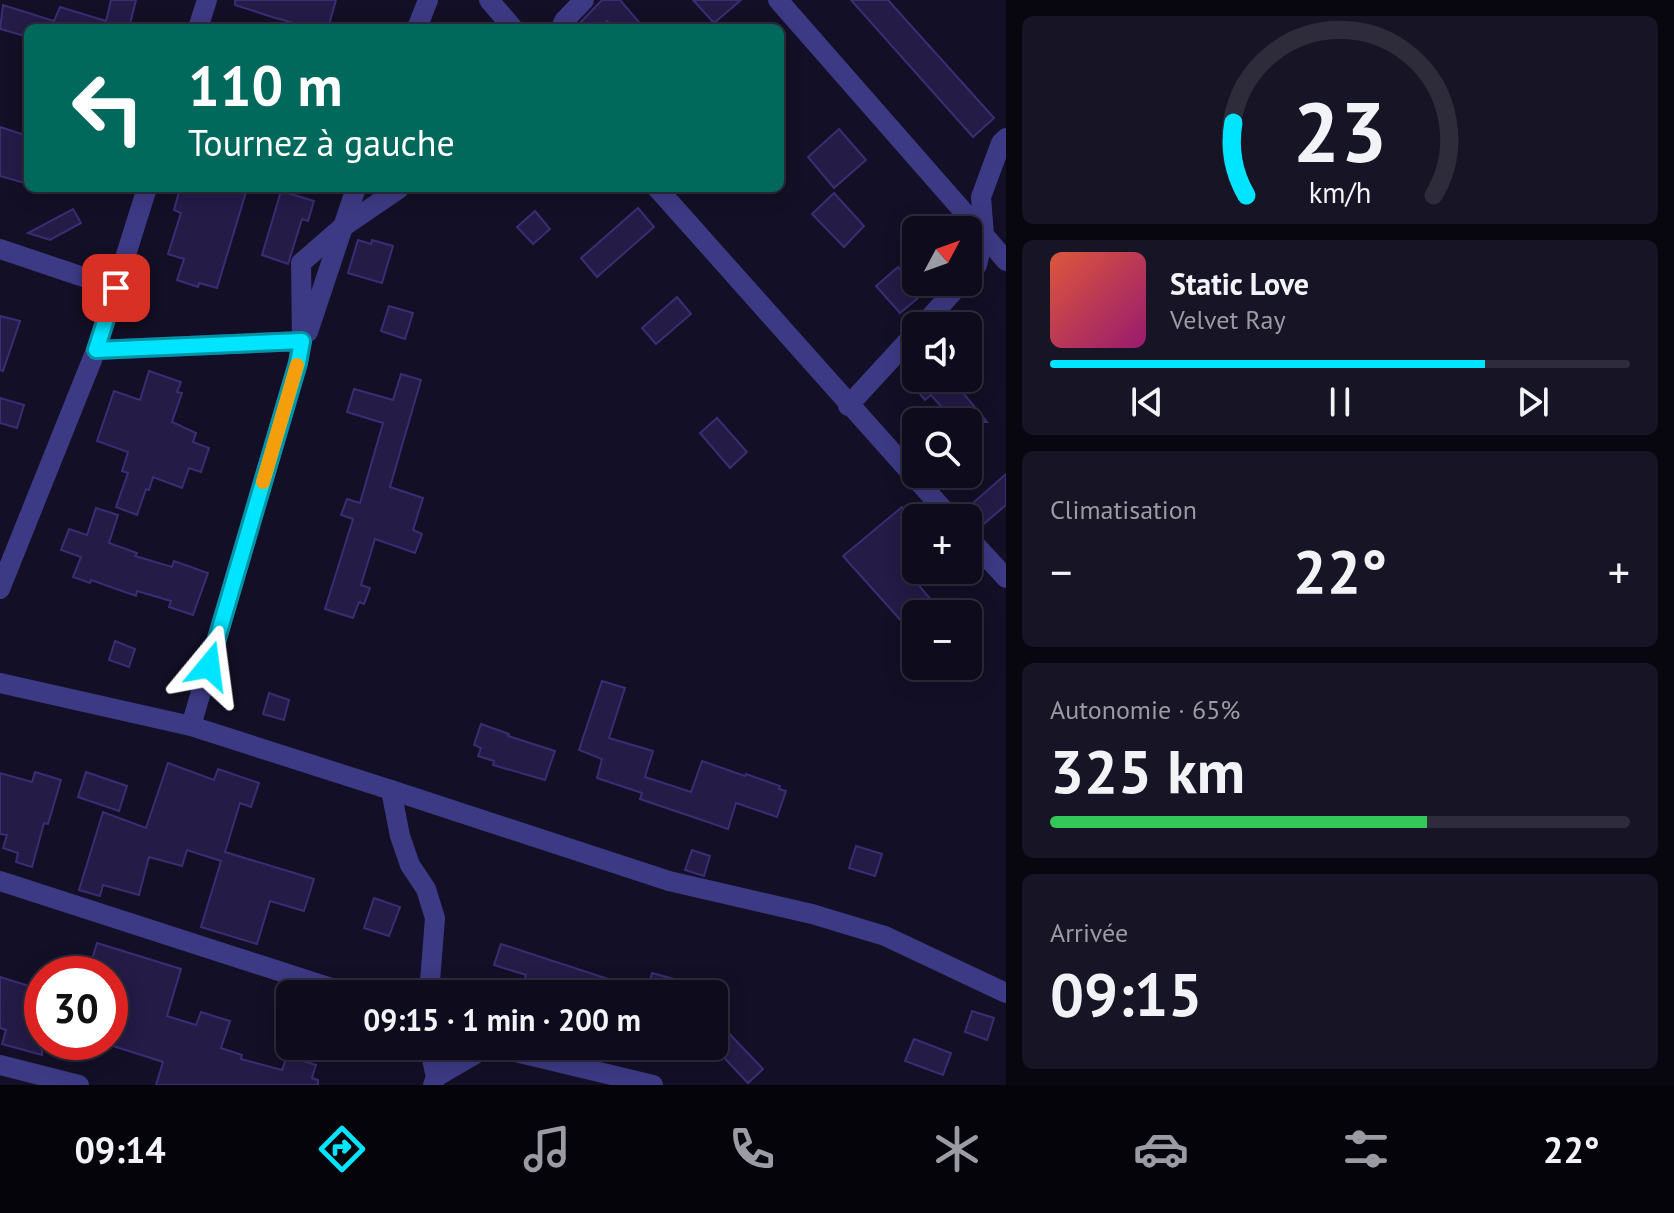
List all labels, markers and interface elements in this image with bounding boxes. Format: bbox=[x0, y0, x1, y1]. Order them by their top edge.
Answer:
text: 110 m bbox=[188, 49, 343, 121]
icon: left bbox=[56, 56, 160, 160]
text: 23 bbox=[1293, 77, 1387, 185]
text: Tournez à gauche bbox=[188, 119, 455, 166]
text: km/h bbox=[1309, 174, 1371, 211]
north arrow bbox=[902, 216, 982, 296]
map controls bbox=[902, 216, 982, 680]
pin bbox=[82, 254, 150, 322]
text: Static Love bbox=[1170, 264, 1309, 303]
icon: arrive bbox=[94, 266, 138, 310]
text: Velvet Ray bbox=[1170, 303, 1286, 336]
button: sound bbox=[902, 312, 982, 392]
icon: previous bbox=[1125, 380, 1169, 424]
icon: pause bbox=[1318, 380, 1362, 424]
icon: next bbox=[1511, 380, 1555, 424]
button: search bbox=[902, 408, 982, 488]
text: Climatisation bbox=[1050, 493, 1197, 526]
button: + bbox=[902, 504, 982, 584]
text: 22° bbox=[1293, 532, 1387, 610]
text: − bbox=[1050, 543, 1072, 600]
text: + bbox=[1608, 543, 1630, 600]
button: − bbox=[902, 600, 982, 680]
position arrow bbox=[167, 624, 251, 708]
text: Autonomie · 65% bbox=[1050, 693, 1240, 726]
text: 325 km bbox=[1050, 732, 1245, 810]
text: Arrivée bbox=[1050, 916, 1128, 949]
text: 09:15 bbox=[1050, 955, 1202, 1033]
speed limit sign: 30 bbox=[24, 956, 128, 1060]
text: 09:15 · 1 min · 200 m bbox=[363, 1000, 641, 1039]
icon: directions bbox=[314, 1121, 370, 1177]
icon: music bbox=[519, 1121, 575, 1177]
icon: phone bbox=[724, 1121, 780, 1177]
icon: climate bbox=[929, 1121, 985, 1177]
icon: car bbox=[1133, 1121, 1189, 1177]
icon: filters bbox=[1338, 1121, 1394, 1177]
text: 09:14 bbox=[74, 1126, 166, 1173]
text: 22° bbox=[1543, 1126, 1600, 1173]

